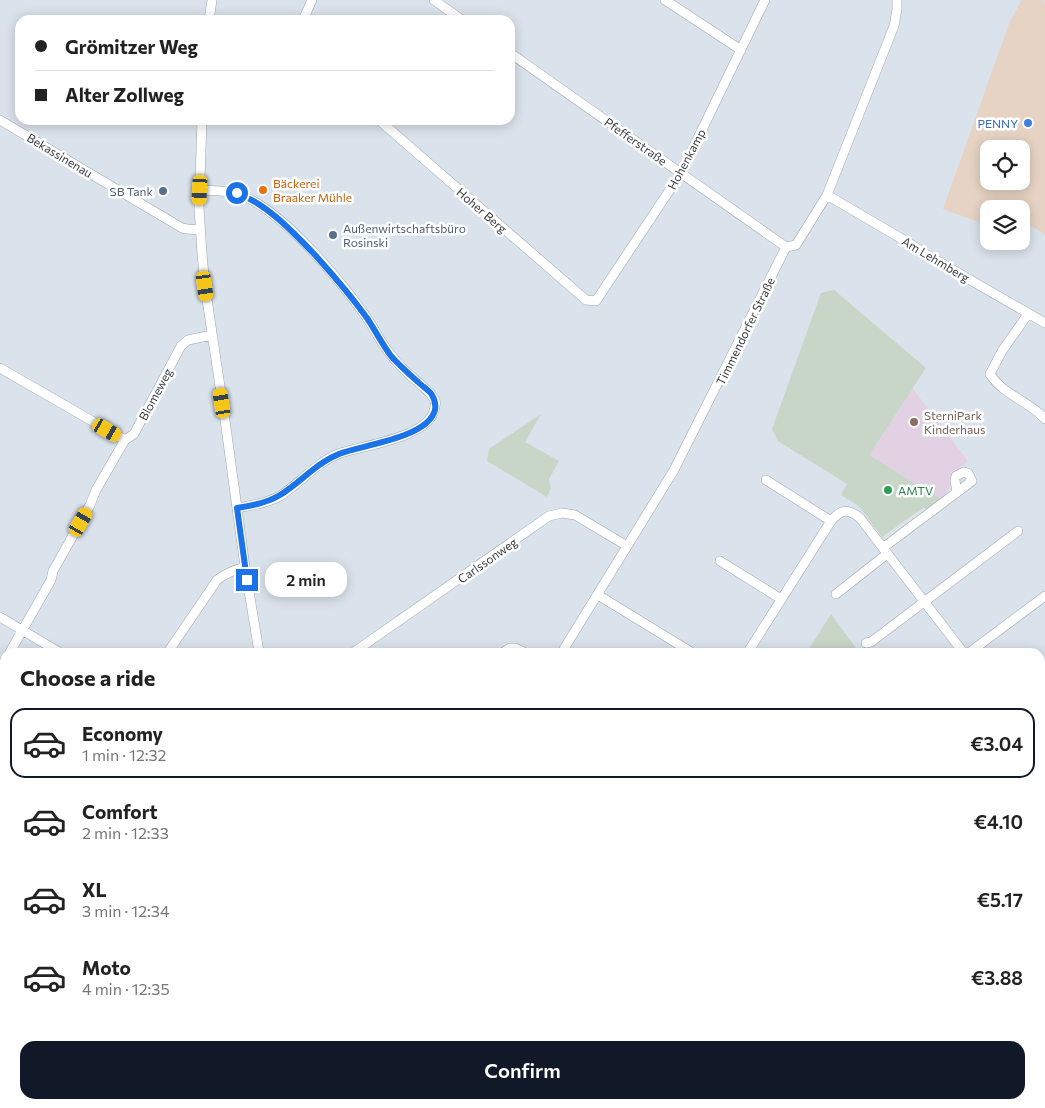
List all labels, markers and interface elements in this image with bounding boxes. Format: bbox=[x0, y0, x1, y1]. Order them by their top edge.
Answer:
text: Grömitzer Weg bbox=[65, 35, 198, 58]
text: Alter Zollweg bbox=[65, 83, 184, 106]
street label: Pfefferstraße bbox=[602, 114, 670, 168]
place label: PENNY bbox=[977, 116, 1018, 130]
marker: PENNY bbox=[1022, 117, 1034, 129]
street label: Hohenkamp bbox=[664, 126, 708, 192]
street label: Bekassinenau bbox=[25, 130, 95, 180]
map controls bbox=[980, 140, 1030, 250]
button: locate bbox=[980, 140, 1030, 190]
car bbox=[191, 175, 208, 205]
place label: Bäckerei Braaker Mühle bbox=[273, 176, 352, 204]
route start bbox=[226, 182, 248, 204]
place label: SB Tank bbox=[110, 184, 153, 198]
marker: Bäckerei Braaker Mühle bbox=[257, 184, 269, 196]
street label: Hoher Berg bbox=[454, 184, 510, 236]
marker: SB Tank bbox=[157, 185, 169, 197]
button: layers bbox=[980, 200, 1030, 250]
place label: Außenwirtschaftsbüro Rosinski bbox=[343, 221, 466, 249]
marker: Außenwirtschaftsbüro Rosinski bbox=[327, 229, 339, 241]
street label: Am Lehmberg bbox=[900, 233, 973, 285]
car bbox=[195, 270, 214, 302]
street label: Timmendorfer Straße bbox=[713, 275, 777, 387]
street label: Blomeweg bbox=[135, 365, 175, 422]
car bbox=[212, 387, 231, 419]
place label: SterniPark Kinderhaus bbox=[924, 408, 985, 436]
car bbox=[90, 416, 123, 444]
marker: SterniPark Kinderhaus bbox=[908, 416, 920, 428]
place label: AMTV bbox=[898, 483, 933, 497]
marker: AMTV bbox=[882, 484, 894, 496]
car bbox=[67, 505, 94, 539]
street label: Carlssonweg bbox=[455, 534, 520, 586]
callout: 2 min bbox=[264, 562, 347, 598]
route end bbox=[236, 569, 258, 591]
text: 2 min bbox=[286, 570, 326, 589]
text: Choose a ride bbox=[20, 664, 155, 691]
icon: car bbox=[22, 721, 67, 766]
text: Economy bbox=[82, 722, 163, 745]
text: €3.04 bbox=[970, 732, 1023, 755]
text: 1 min · 12:32 bbox=[82, 745, 167, 764]
icon: car bbox=[22, 799, 67, 844]
text: Comfort bbox=[82, 800, 158, 823]
text: €4.10 bbox=[974, 810, 1023, 833]
text: 2 min · 12:33 bbox=[82, 823, 169, 842]
icon: car bbox=[22, 877, 67, 922]
text: XL bbox=[82, 878, 107, 901]
text: €5.17 bbox=[977, 888, 1023, 911]
text: 3 min · 12:34 bbox=[82, 901, 170, 920]
icon: car bbox=[22, 955, 67, 1000]
text: Moto bbox=[82, 956, 131, 979]
text: €3.88 bbox=[971, 966, 1023, 989]
text: 4 min · 12:35 bbox=[82, 979, 170, 998]
button: Confirm bbox=[20, 1041, 1025, 1099]

